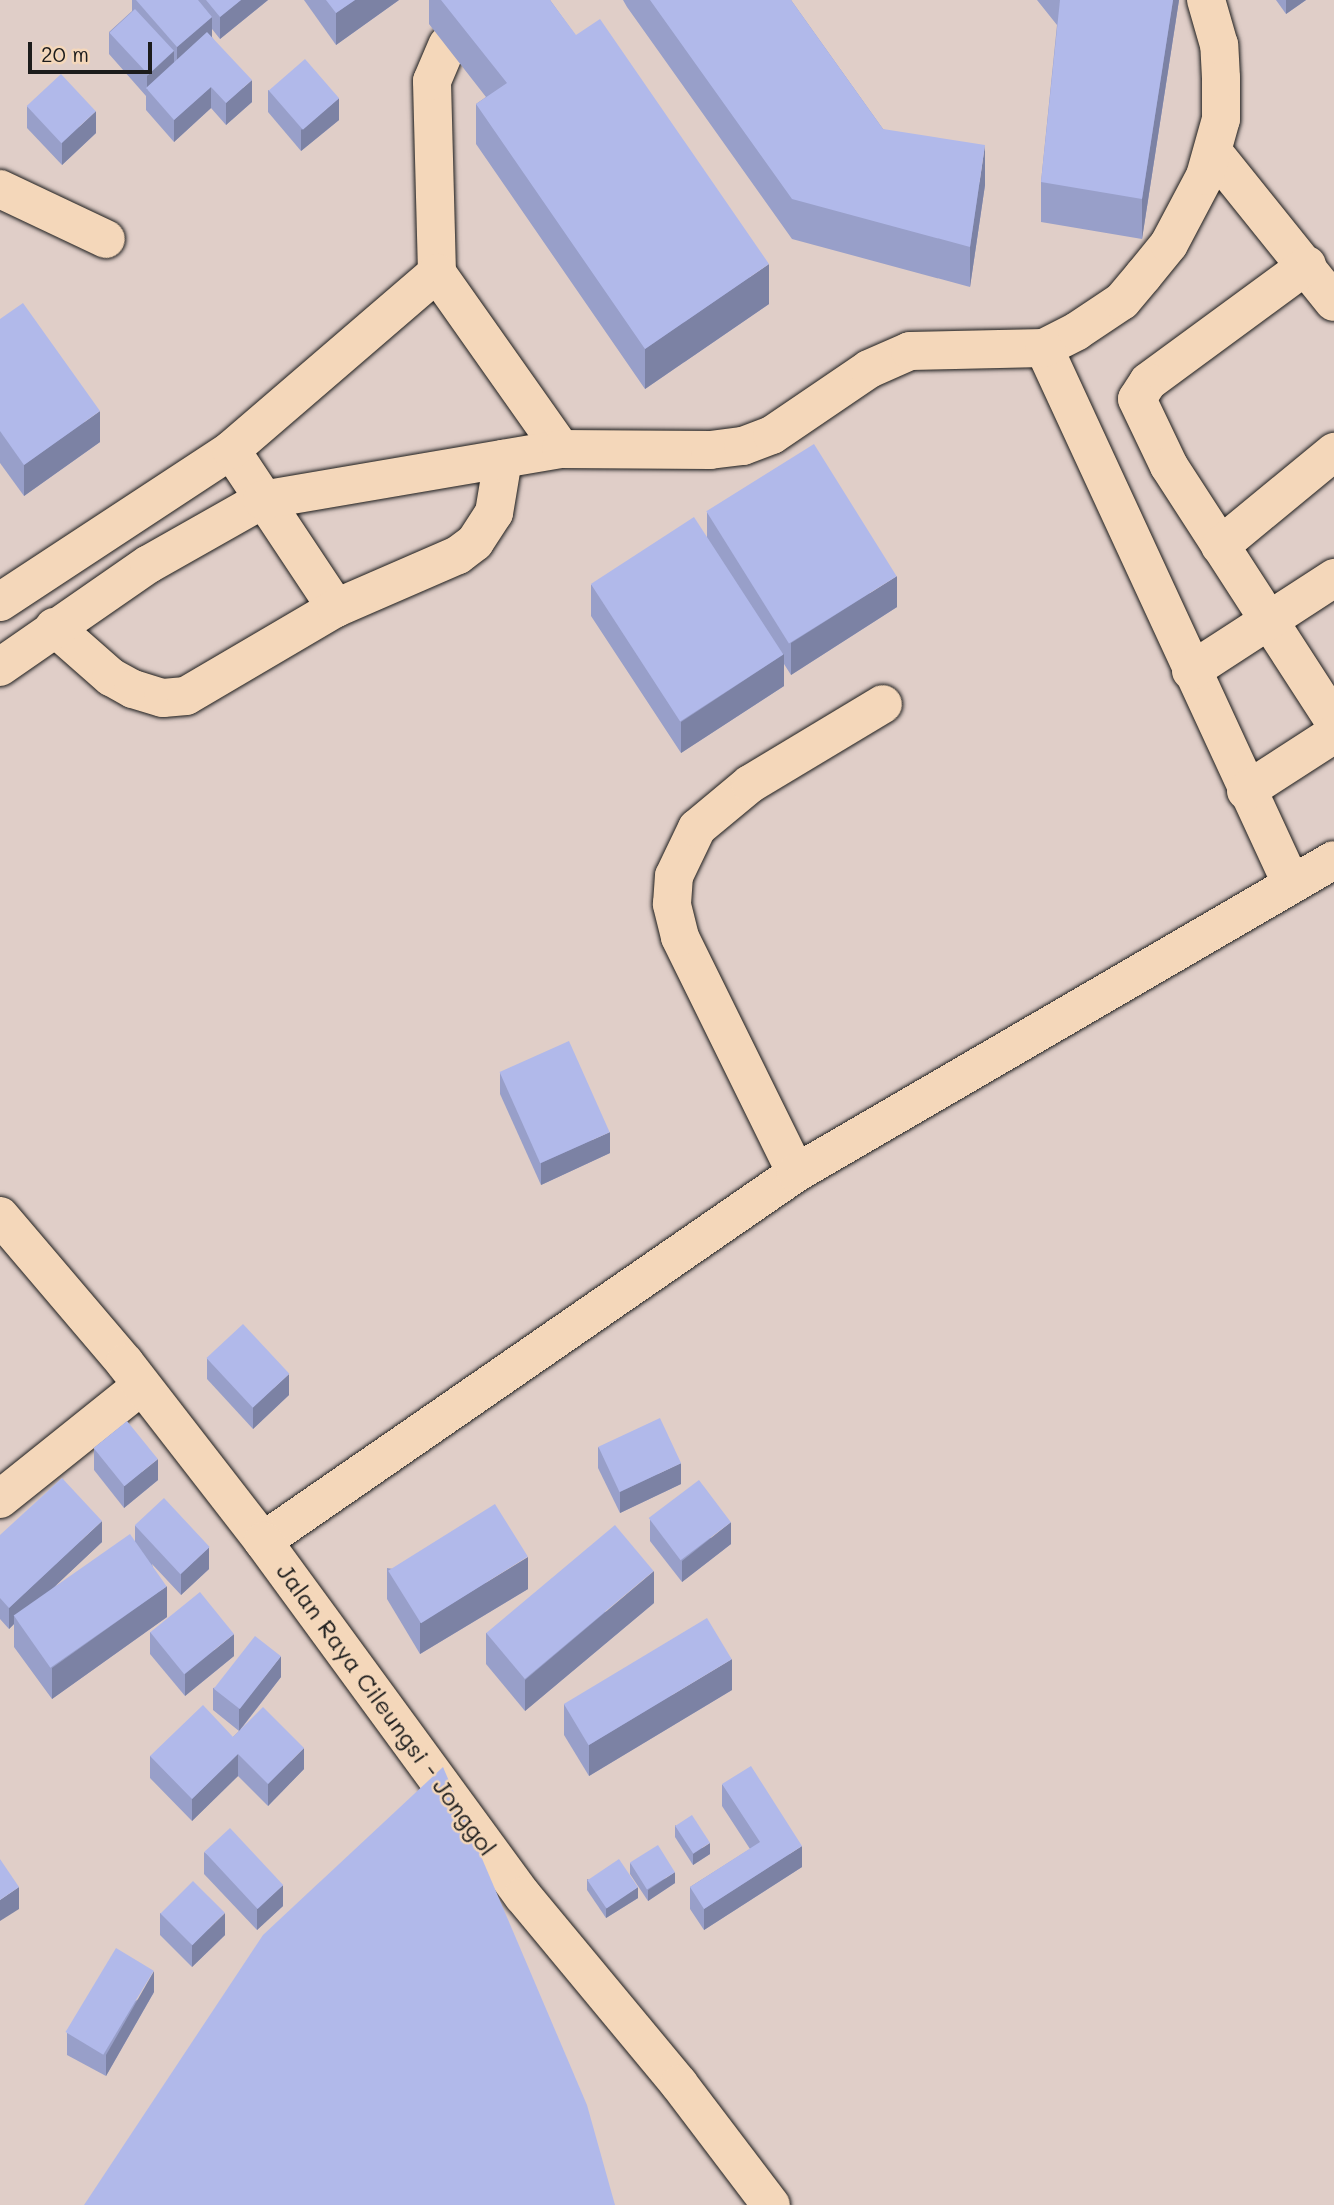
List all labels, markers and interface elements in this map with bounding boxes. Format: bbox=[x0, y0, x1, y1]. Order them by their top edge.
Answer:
scale bar bbox=[32, 28, 156, 72]
text: 20 m bbox=[41, 40, 89, 67]
street label: Jalan Raya Cileungsi - Jonggol bbox=[271, 1557, 503, 1861]

